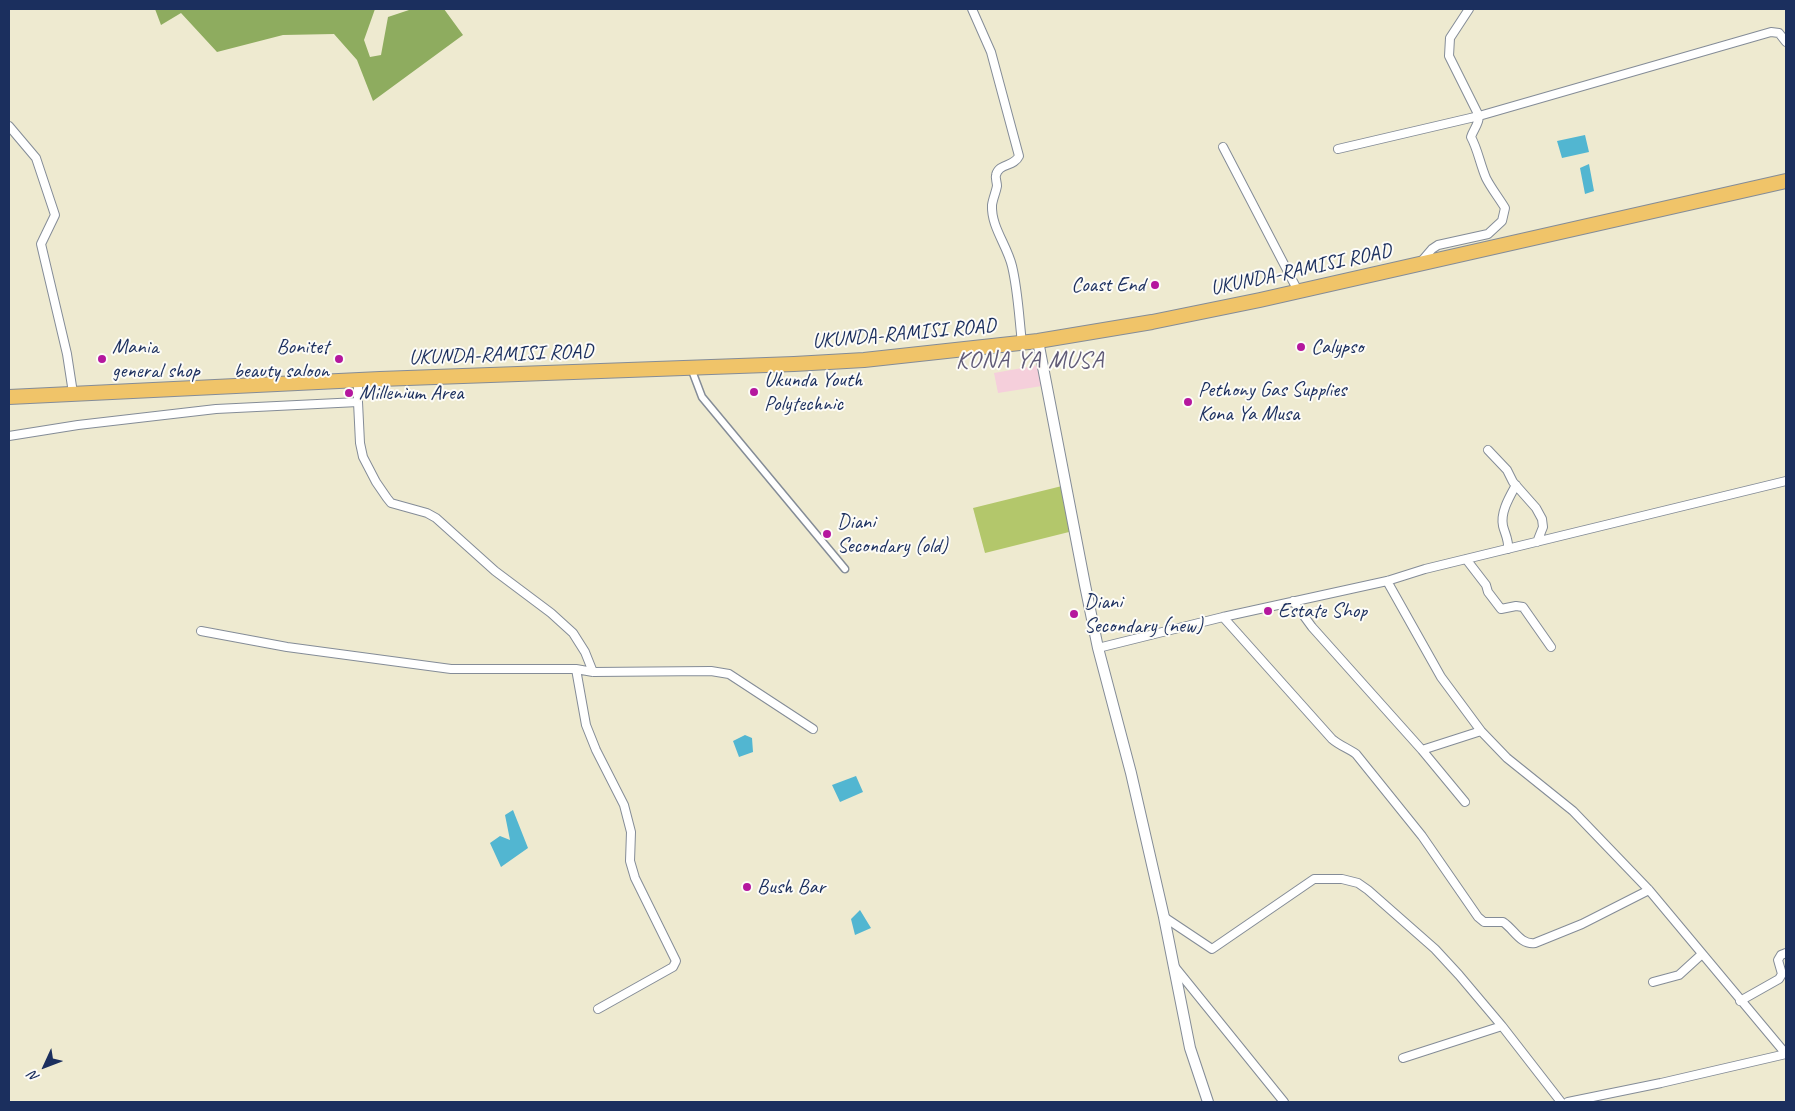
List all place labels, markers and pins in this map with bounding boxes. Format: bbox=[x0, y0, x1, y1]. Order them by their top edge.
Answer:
place label: Coast End bbox=[1071, 272, 1145, 298]
marker: Coast End bbox=[1149, 279, 1161, 291]
place label: Mania general shop bbox=[112, 334, 199, 384]
place label: Bonitet beauty saloon bbox=[233, 334, 329, 384]
place label: Calypso bbox=[1311, 334, 1363, 360]
marker: Calypso bbox=[1295, 341, 1307, 353]
marker: Mania general shop bbox=[96, 353, 108, 365]
marker: Bonitet beauty saloon bbox=[333, 353, 345, 365]
place label: Ukunda Youth Polytechnic bbox=[764, 367, 862, 417]
place label: Pethony Gas Supplies Kona Ya Musa bbox=[1198, 377, 1346, 427]
place label: Millenium Area bbox=[359, 380, 463, 406]
marker: Ukunda Youth Polytechnic bbox=[748, 386, 760, 398]
marker: Millenium Area bbox=[343, 387, 355, 399]
marker: Pethony Gas Supplies Kona Ya Musa bbox=[1182, 396, 1194, 408]
place label: Diani Secondary (old) bbox=[837, 509, 948, 559]
marker: Diani Secondary (old) bbox=[821, 528, 833, 540]
place label: Diani Secondary (new) bbox=[1084, 589, 1203, 639]
place label: Estate Shop bbox=[1278, 598, 1367, 624]
marker: Estate Shop bbox=[1262, 605, 1274, 617]
marker: Diani Secondary (new) bbox=[1068, 608, 1080, 620]
place label: Bush Bar bbox=[757, 874, 825, 900]
marker: Bush Bar bbox=[741, 881, 753, 893]

